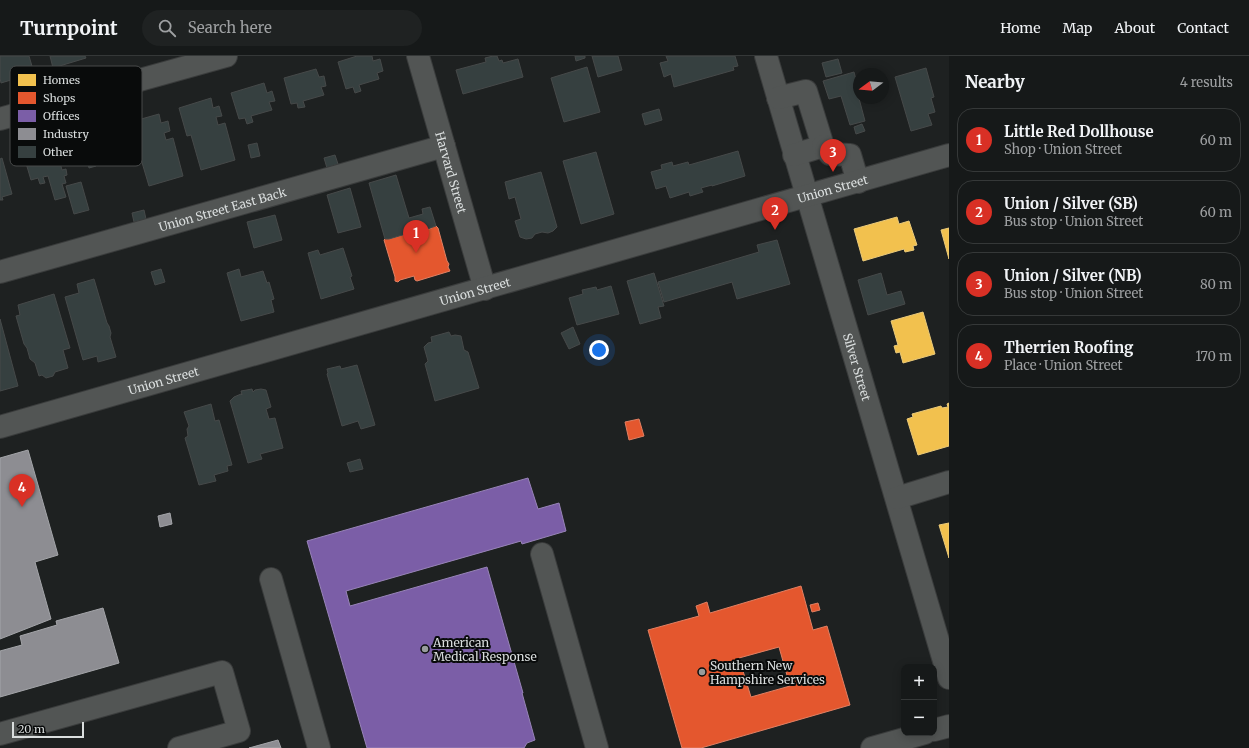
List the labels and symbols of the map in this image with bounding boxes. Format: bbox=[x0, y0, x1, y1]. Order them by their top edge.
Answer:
legend bbox=[10, 66, 142, 166]
north arrow bbox=[853, 68, 889, 104]
text: Homes bbox=[43, 73, 80, 87]
text: Shops bbox=[43, 91, 75, 105]
text: Offices bbox=[43, 109, 80, 123]
text: Industry bbox=[43, 127, 90, 141]
street label: Harvard Street bbox=[433, 130, 470, 215]
pin: 3 bbox=[820, 139, 846, 172]
text: Other bbox=[43, 145, 73, 159]
street label: Union Street bbox=[795, 171, 870, 206]
street label: Union Street East Back bbox=[157, 184, 288, 234]
pin: 2 bbox=[762, 197, 788, 230]
pin: 1 bbox=[403, 220, 429, 253]
street label: Union Street bbox=[438, 274, 512, 308]
street label: Silver Street bbox=[840, 331, 875, 403]
your location bbox=[589, 340, 609, 360]
street label: Union Street bbox=[126, 363, 201, 397]
pin: 4 bbox=[9, 474, 35, 507]
place label: American Medical Response bbox=[432, 635, 537, 664]
marker: American Medical Response bbox=[420, 644, 430, 654]
place label: Southern New Hampshire Services bbox=[710, 658, 825, 687]
marker: Southern New Hampshire Services bbox=[697, 667, 707, 677]
scale bar bbox=[12, 720, 84, 739]

